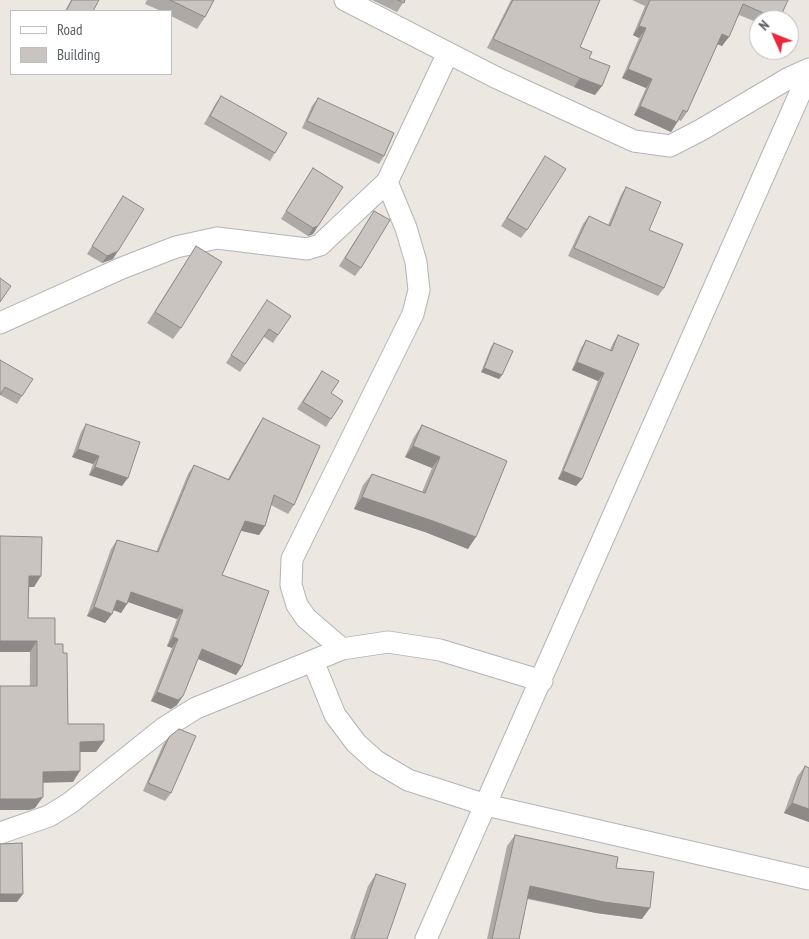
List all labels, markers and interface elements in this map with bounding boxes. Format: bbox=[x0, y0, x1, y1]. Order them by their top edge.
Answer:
legend bbox=[10, 10, 172, 75]
north arrow bbox=[749, 10, 799, 60]
text: N bbox=[755, 16, 773, 34]
text: Road bbox=[57, 20, 83, 39]
text: Building bbox=[57, 45, 100, 64]

